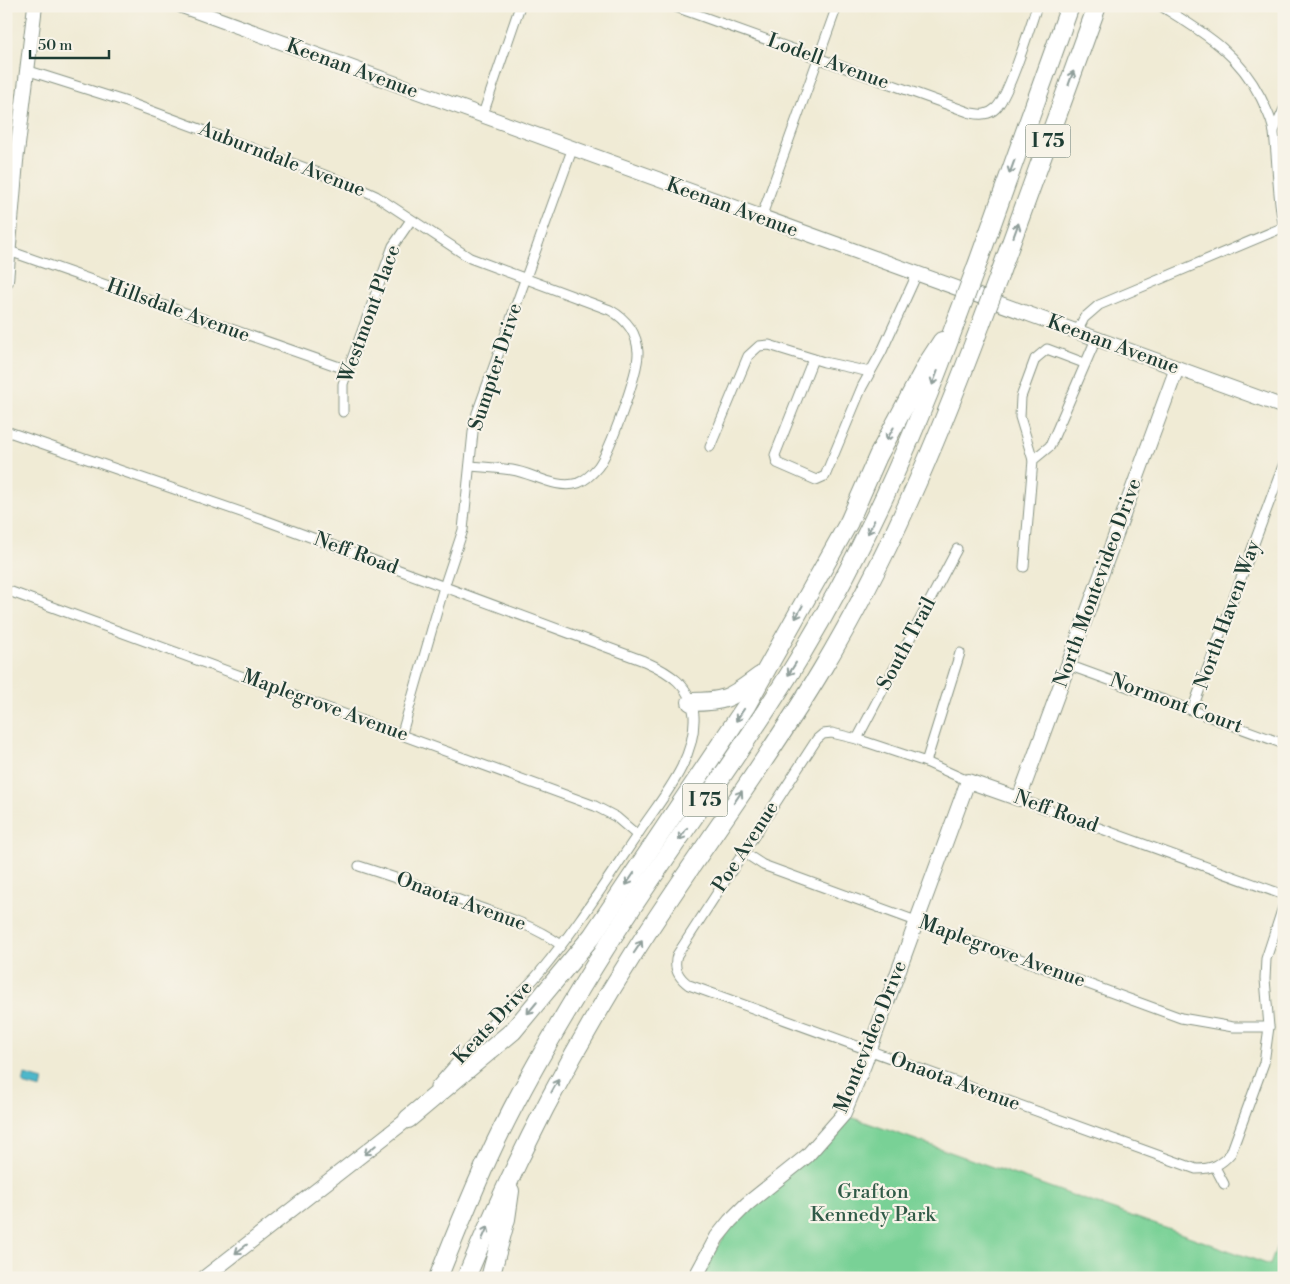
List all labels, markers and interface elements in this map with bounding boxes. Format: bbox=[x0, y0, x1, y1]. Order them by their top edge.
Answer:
scale bar bbox=[30, 28, 109, 60]
street label: Lodell Avenue bbox=[764, 28, 892, 96]
street label: Keenan Avenue bbox=[283, 34, 421, 104]
text: 50 m bbox=[38, 36, 72, 55]
one-way arrow bbox=[1067, 71, 1076, 86]
street label: Auburndale Avenue bbox=[194, 116, 369, 203]
road number: I 75 bbox=[1026, 124, 1070, 158]
one-way arrow bbox=[1007, 159, 1016, 175]
street label: Keenan Avenue bbox=[663, 173, 801, 243]
one-way arrow bbox=[1012, 223, 1021, 239]
street label: Westmont Place bbox=[333, 242, 407, 387]
street label: Hillsdale Avenue bbox=[103, 273, 253, 349]
street label: Sumpter Drive bbox=[464, 300, 528, 434]
street label: Keenan Avenue bbox=[1044, 310, 1182, 380]
one-way arrow bbox=[930, 370, 940, 385]
one-way arrow bbox=[885, 426, 895, 440]
street label: North Montevideo Drive bbox=[1049, 475, 1147, 691]
one-way arrow bbox=[866, 519, 875, 534]
street label: Neff Road bbox=[310, 527, 402, 581]
street label: North Haven Way bbox=[1189, 537, 1267, 693]
street label: South Trail bbox=[872, 593, 942, 695]
one-way arrow bbox=[794, 604, 804, 619]
one-way arrow bbox=[787, 662, 797, 676]
street label: Maplegrove Avenue bbox=[238, 664, 412, 748]
street label: Normont Court bbox=[1106, 668, 1246, 740]
one-way arrow bbox=[735, 707, 745, 721]
road number: I 75 bbox=[682, 784, 728, 816]
street label: Neff Road bbox=[1010, 785, 1102, 839]
one-way arrow bbox=[734, 791, 744, 805]
street label: Poe Avenue bbox=[707, 797, 785, 897]
one-way arrow bbox=[678, 826, 688, 840]
street label: Onaota Avenue bbox=[393, 867, 529, 937]
one-way arrow bbox=[625, 872, 635, 886]
street label: Maplegrove Avenue bbox=[915, 910, 1089, 994]
one-way arrow bbox=[633, 940, 643, 954]
street label: Montevideo Drive bbox=[829, 957, 913, 1117]
street label: Keats Drive bbox=[448, 976, 538, 1070]
one-way arrow bbox=[527, 1001, 538, 1014]
street label: Onaota Avenue bbox=[887, 1047, 1023, 1117]
one-way arrow bbox=[550, 1079, 560, 1094]
one-way arrow bbox=[364, 1144, 377, 1155]
park label: Grafton Kennedy Park bbox=[810, 1180, 937, 1228]
one-way arrow bbox=[480, 1226, 490, 1241]
one-way arrow bbox=[234, 1244, 248, 1254]

